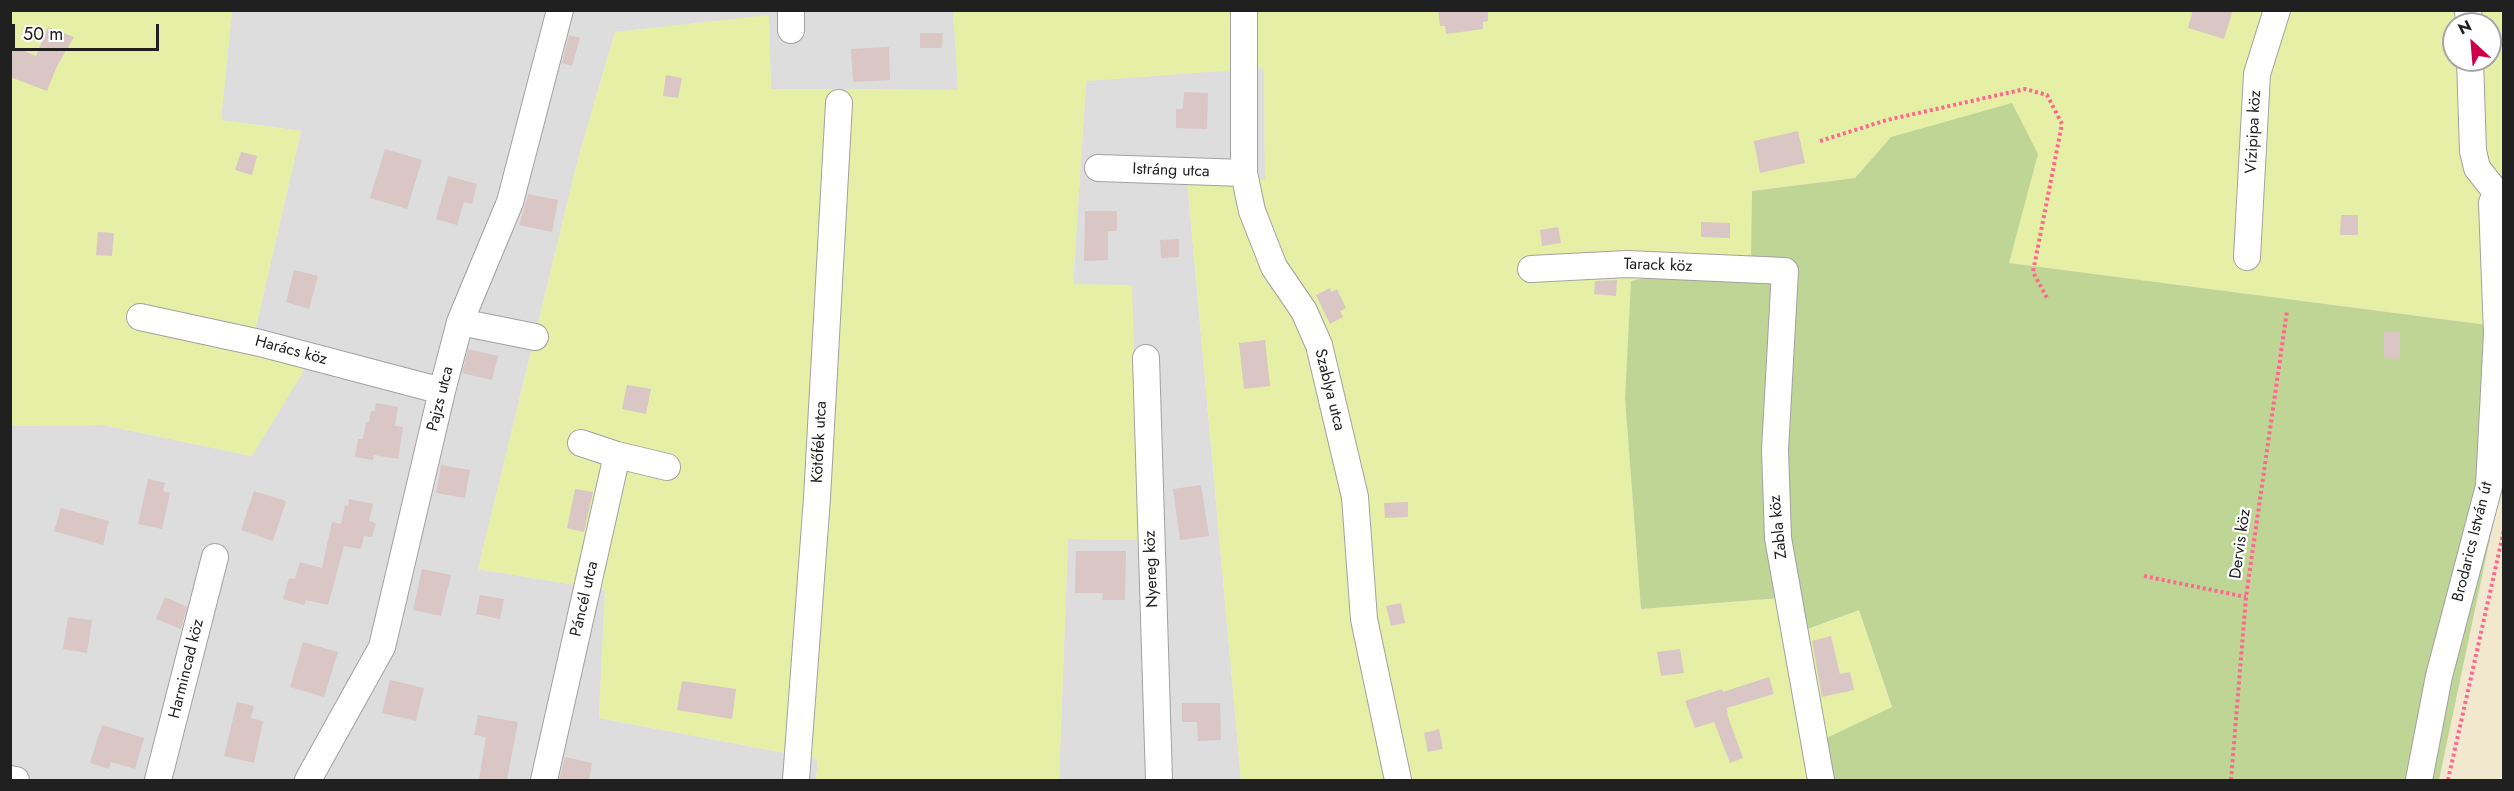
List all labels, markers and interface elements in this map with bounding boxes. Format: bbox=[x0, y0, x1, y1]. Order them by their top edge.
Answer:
scale bar bbox=[15, 12, 162, 50]
north arrow bbox=[2442, 12, 2502, 72]
text: N bbox=[2454, 14, 2476, 40]
text: 50 m bbox=[23, 21, 63, 47]
street label: Vízipipa köz bbox=[2242, 90, 2266, 174]
street label: Istráng utca bbox=[1132, 160, 1210, 182]
street label: Tarack köz bbox=[1623, 255, 1693, 277]
street label: Harács köz bbox=[253, 332, 329, 370]
street label: Szablya utca bbox=[1310, 347, 1348, 433]
street label: Pajzs utca bbox=[424, 365, 458, 433]
street label: Kötőfék utca bbox=[808, 400, 832, 484]
street label: Brodarics István út bbox=[2449, 480, 2497, 604]
street label: Zabla köz bbox=[1766, 494, 1792, 560]
street label: Dervis köz bbox=[2227, 508, 2255, 580]
street label: Nyereg köz bbox=[1141, 530, 1163, 608]
street label: Páncél utca bbox=[567, 559, 603, 639]
street label: Harmincad köz bbox=[165, 617, 209, 721]

